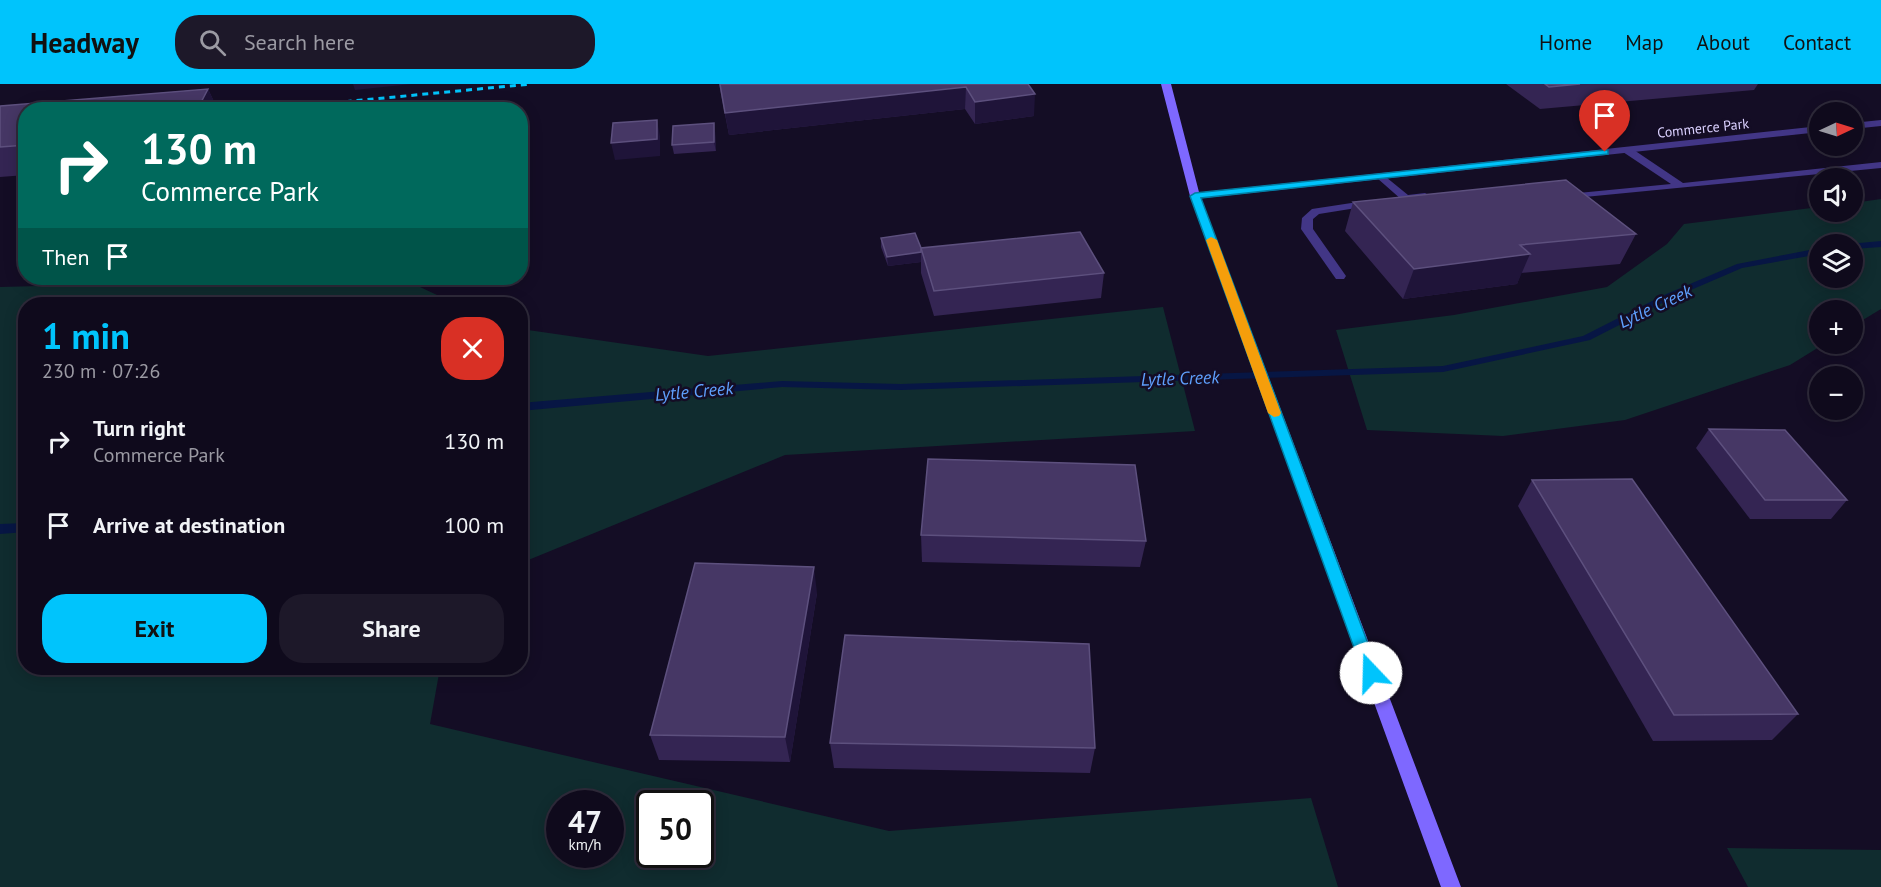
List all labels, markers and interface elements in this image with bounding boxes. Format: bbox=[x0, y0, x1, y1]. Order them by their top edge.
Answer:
search box bbox=[175, 15, 595, 69]
text: Headway bbox=[30, 24, 139, 61]
icon: search bbox=[196, 26, 229, 59]
text: Search here bbox=[244, 28, 355, 56]
text: Home bbox=[1539, 29, 1592, 56]
text: Map bbox=[1625, 29, 1664, 56]
text: About bbox=[1697, 29, 1750, 56]
text: Contact bbox=[1783, 29, 1851, 56]
pin bbox=[1579, 90, 1630, 152]
icon: arrive bbox=[1588, 99, 1621, 132]
north arrow bbox=[1809, 102, 1863, 156]
map controls bbox=[1809, 102, 1863, 420]
street label: Commerce Park bbox=[1656, 114, 1750, 142]
text: 130 m bbox=[141, 121, 257, 176]
icon: right bbox=[42, 126, 120, 204]
button: sound bbox=[1809, 168, 1863, 222]
text: Commerce Park bbox=[141, 174, 319, 208]
button: layers bbox=[1809, 234, 1863, 288]
icon: arrive bbox=[101, 240, 134, 273]
text: Then bbox=[42, 243, 89, 271]
water label: Lytle Creek bbox=[1615, 279, 1696, 333]
button: + bbox=[1809, 300, 1863, 354]
text: 1 min bbox=[42, 312, 130, 359]
button: close bbox=[441, 317, 504, 380]
text: 230 m · 07:26 bbox=[42, 358, 160, 384]
water label: Lytle Creek bbox=[1140, 365, 1221, 391]
button: − bbox=[1809, 366, 1863, 420]
water label: Lytle Creek bbox=[654, 376, 735, 406]
text: Turn right bbox=[93, 414, 185, 442]
icon: right bbox=[42, 425, 75, 458]
text: 130 m bbox=[444, 427, 504, 455]
text: Commerce Park bbox=[93, 442, 225, 468]
icon: arrive bbox=[42, 509, 75, 542]
text: Arrive at destination bbox=[93, 511, 285, 539]
text: 100 m bbox=[444, 511, 504, 539]
button: Exit bbox=[42, 594, 267, 663]
button: Share bbox=[279, 594, 504, 663]
position arrow bbox=[1339, 641, 1403, 705]
speed limit sign: 50 bbox=[636, 790, 714, 868]
text: 47 bbox=[568, 802, 602, 841]
text: km/h bbox=[569, 835, 601, 854]

